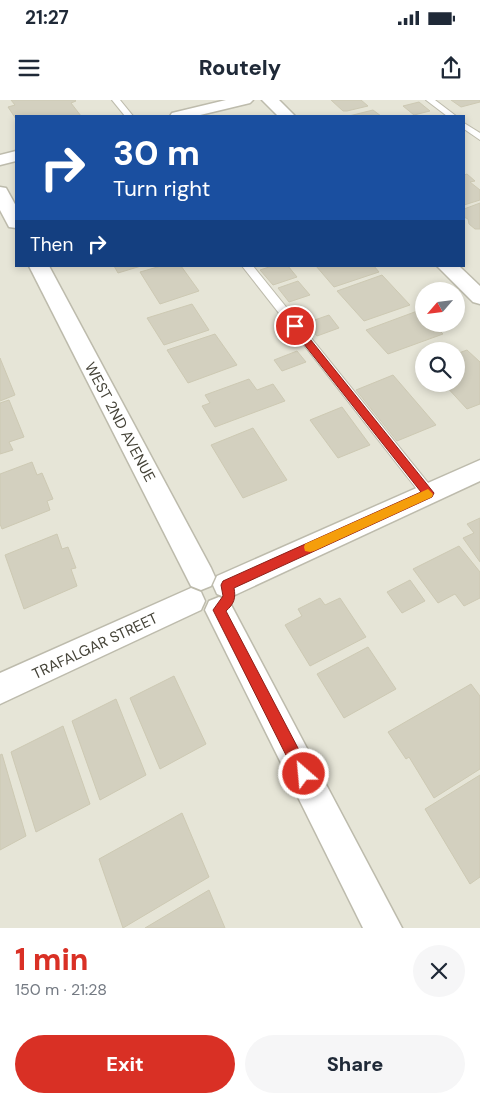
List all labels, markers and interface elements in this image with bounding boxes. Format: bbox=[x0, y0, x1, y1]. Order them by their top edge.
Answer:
text: 21:27 bbox=[25, 5, 69, 30]
text: Routely bbox=[199, 53, 281, 82]
icon: menu bbox=[15, 54, 43, 82]
icon: share bbox=[437, 54, 465, 82]
text: 30 m bbox=[113, 130, 200, 176]
icon: right bbox=[30, 135, 95, 200]
text: Turn right bbox=[113, 174, 210, 203]
icon: right bbox=[83, 230, 111, 258]
text: Then bbox=[30, 232, 73, 257]
north arrow bbox=[415, 282, 465, 332]
map controls bbox=[415, 282, 465, 392]
pin bbox=[274, 305, 316, 347]
icon: arrive bbox=[281, 312, 309, 340]
button: search bbox=[415, 342, 465, 392]
street label: WEST 2ND AVENUE bbox=[80, 359, 160, 485]
street label: TRAFALGAR STREET bbox=[29, 608, 161, 684]
position arrow bbox=[277, 747, 329, 799]
text: 1 min bbox=[15, 940, 88, 979]
button: close bbox=[413, 945, 465, 997]
text: 150 m · 21:28 bbox=[15, 979, 107, 1000]
button: Exit bbox=[15, 1035, 235, 1093]
button: Share bbox=[245, 1035, 465, 1093]

